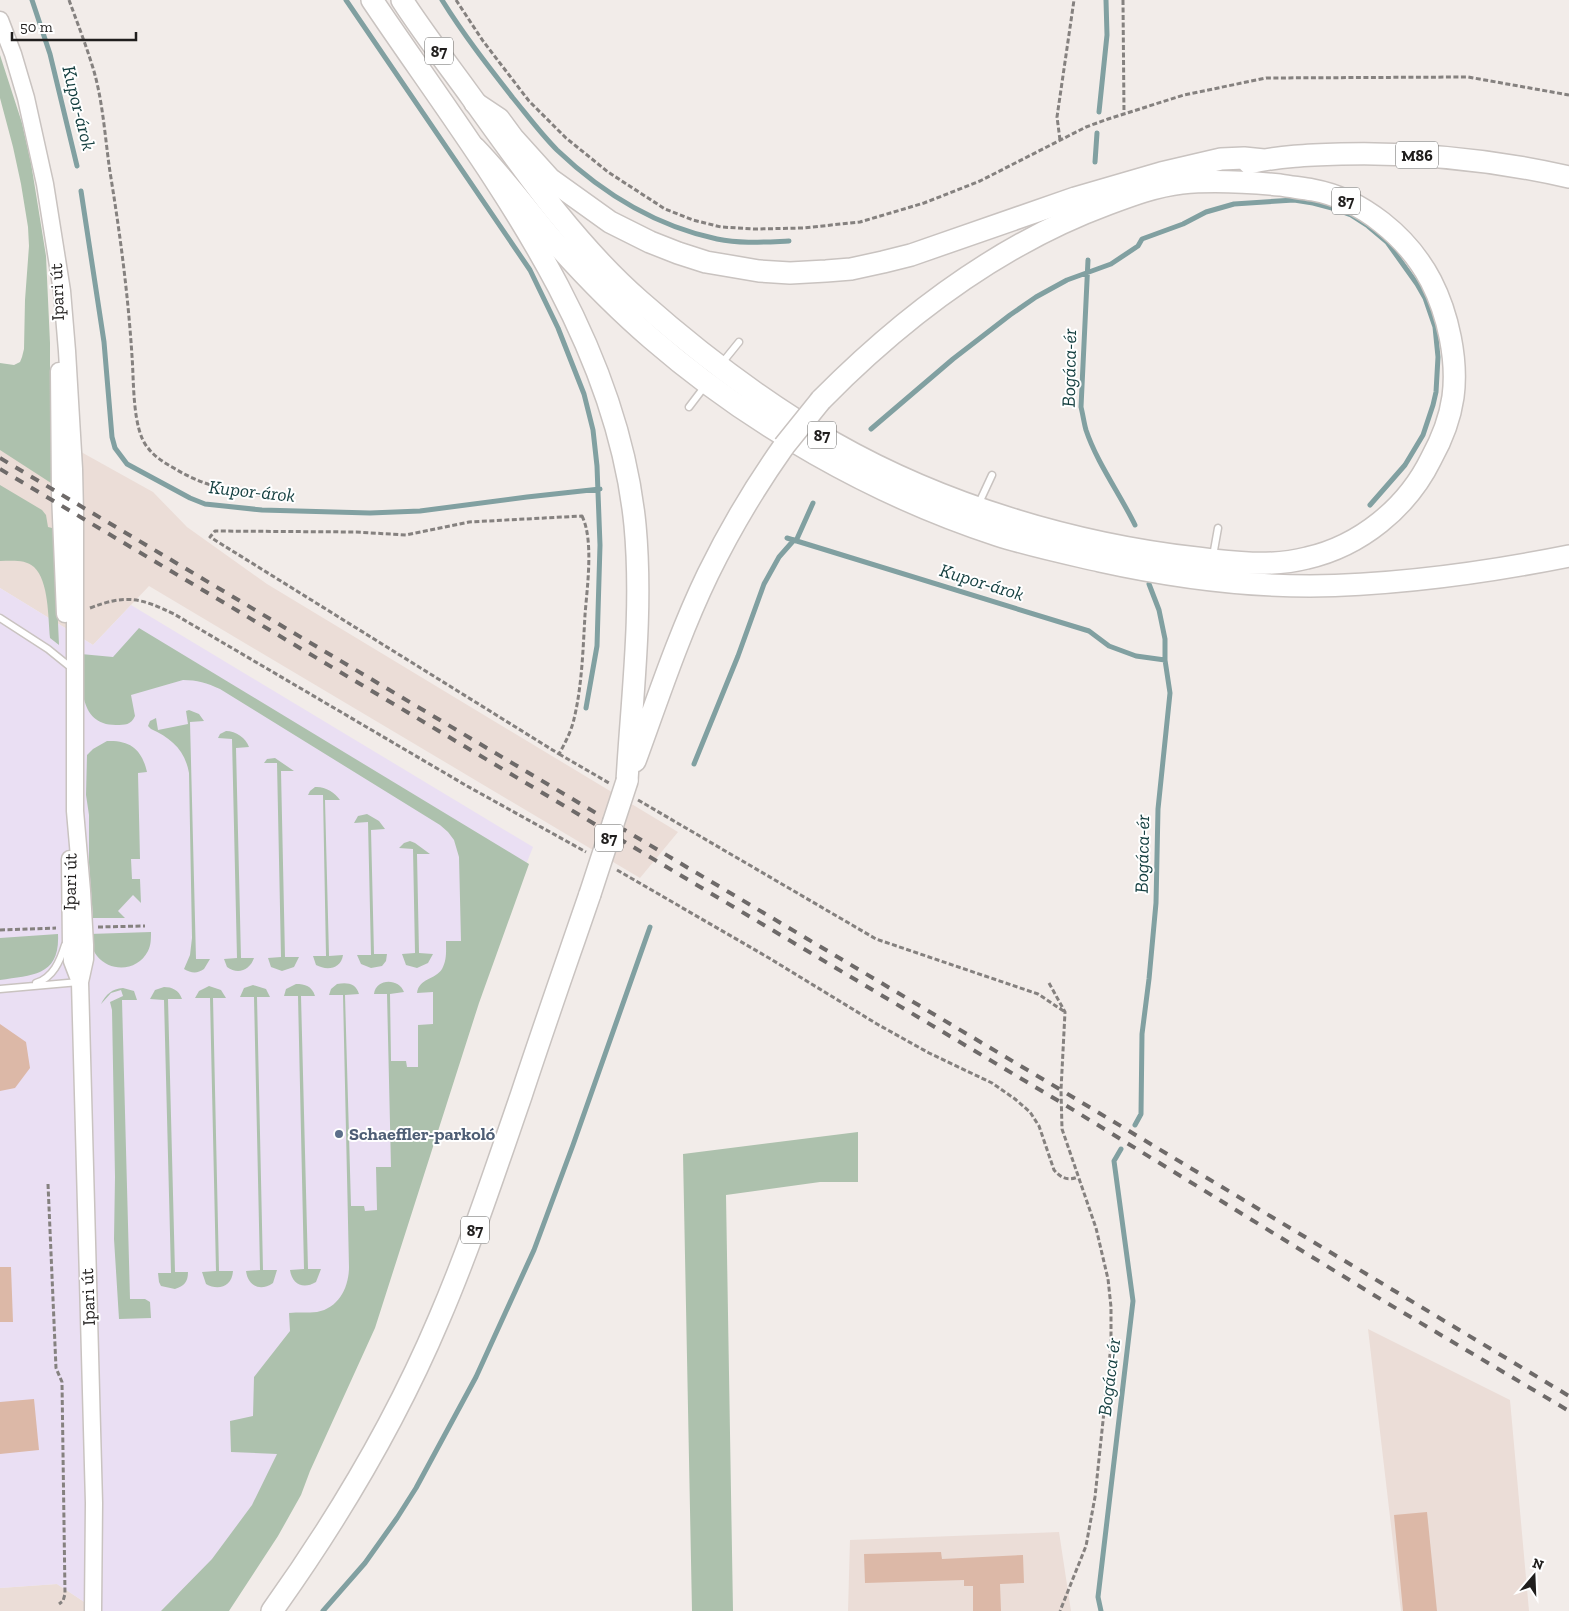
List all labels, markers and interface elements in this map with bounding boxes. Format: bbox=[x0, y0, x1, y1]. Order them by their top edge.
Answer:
scale bar bbox=[12, 10, 136, 42]
text: 50 m bbox=[20, 18, 53, 36]
road number: 87 bbox=[425, 37, 453, 64]
water label: Kupor-árok bbox=[57, 63, 101, 153]
road number: M86 bbox=[1396, 142, 1438, 168]
road number: 87 bbox=[1332, 188, 1360, 215]
street label: Ipari út bbox=[45, 263, 69, 321]
water label: Bogáca-ér bbox=[1057, 328, 1081, 408]
road number: 87 bbox=[808, 422, 836, 448]
water label: Kupor-árok bbox=[208, 475, 296, 507]
water label: Kupor-árok bbox=[937, 558, 1027, 606]
water label: Bogáca-ér bbox=[1130, 814, 1154, 894]
road number: 87 bbox=[595, 824, 623, 851]
street label: Ipari út bbox=[58, 853, 82, 911]
place label: Schaeffler-parkoló bbox=[349, 1123, 496, 1145]
marker: Schaeffler-parkoló bbox=[333, 1128, 345, 1140]
road number: 87 bbox=[461, 1216, 489, 1244]
street label: Ipari út bbox=[76, 1268, 100, 1326]
water label: Bogáca-ér bbox=[1093, 1336, 1125, 1417]
north arrow bbox=[1509, 1551, 1559, 1601]
text: N bbox=[1530, 1554, 1546, 1574]

